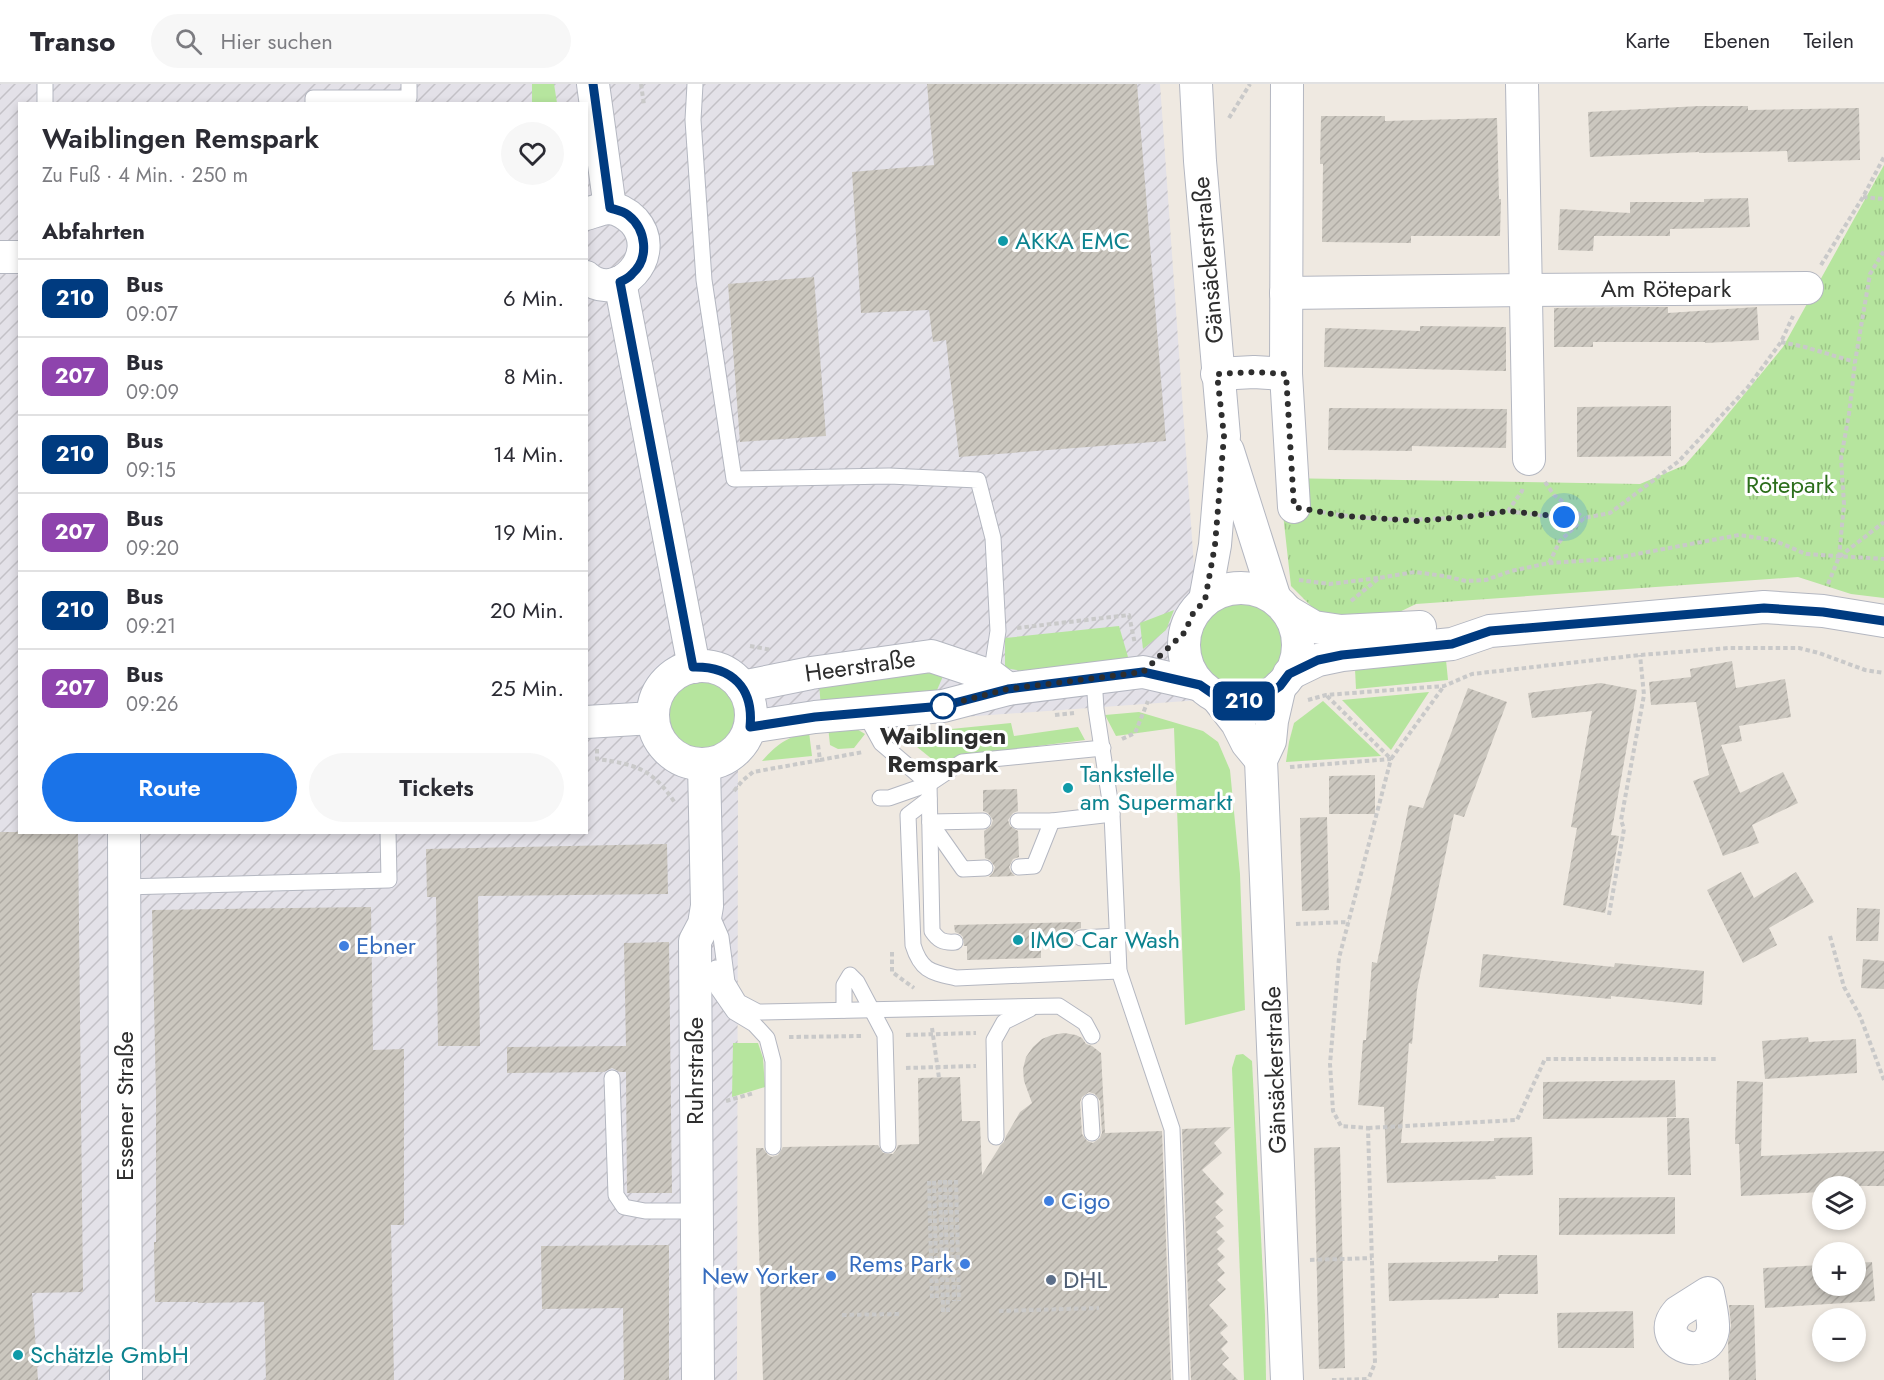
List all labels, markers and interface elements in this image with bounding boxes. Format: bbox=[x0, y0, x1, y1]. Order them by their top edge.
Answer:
search box bbox=[151, 14, 571, 68]
text: Transo bbox=[30, 21, 115, 62]
icon: search bbox=[172, 25, 205, 58]
text: Hier suchen bbox=[220, 25, 333, 57]
text: Karte bbox=[1625, 26, 1670, 56]
text: Ebenen bbox=[1703, 26, 1770, 56]
text: Teilen bbox=[1803, 26, 1854, 56]
text: Waiblingen Remspark bbox=[42, 118, 319, 159]
button: heart bbox=[501, 122, 564, 185]
text: Zu Fuß · 4 Min. · 250 m bbox=[42, 161, 248, 190]
street label: Gänsäckerstraße bbox=[1183, 175, 1232, 345]
text: Abfahrten bbox=[42, 215, 145, 247]
place label: AKKA EMC bbox=[1015, 223, 1130, 258]
marker: AKKA EMC bbox=[996, 234, 1010, 248]
text: Bus bbox=[126, 268, 163, 300]
street label: Am Rötepark bbox=[1601, 271, 1732, 306]
text: 6 Min. bbox=[503, 282, 564, 314]
text: 210 bbox=[56, 283, 94, 313]
text: 09:07 bbox=[126, 300, 178, 329]
text: Bus bbox=[126, 346, 163, 378]
text: 8 Min. bbox=[504, 360, 564, 392]
text: 207 bbox=[55, 361, 95, 391]
text: 09:09 bbox=[126, 378, 179, 407]
text: Bus bbox=[126, 424, 163, 456]
text: 14 Min. bbox=[493, 438, 564, 470]
text: 210 bbox=[56, 439, 94, 469]
text: 09:15 bbox=[126, 456, 176, 485]
park label: Rötepark bbox=[1746, 467, 1835, 502]
text: Bus bbox=[126, 502, 163, 534]
your location bbox=[1549, 502, 1579, 532]
text: 19 Min. bbox=[493, 516, 564, 548]
text: 207 bbox=[55, 517, 95, 547]
text: 09:20 bbox=[126, 534, 179, 563]
text: Bus bbox=[126, 580, 163, 612]
text: 20 Min. bbox=[490, 594, 564, 626]
text: 210 bbox=[56, 595, 94, 625]
text: 09:21 bbox=[126, 612, 176, 641]
street label: Heerstraße bbox=[802, 640, 917, 691]
text: Bus bbox=[126, 658, 163, 690]
text: 25 Min. bbox=[491, 672, 564, 704]
text: 207 bbox=[55, 673, 95, 703]
line badge: 210 bbox=[1210, 682, 1278, 720]
text: 210 bbox=[1225, 686, 1263, 716]
text: 09:26 bbox=[126, 690, 178, 719]
marker: Waiblingen Remspark bbox=[930, 693, 956, 719]
place label: Waiblingen Remspark bbox=[880, 718, 1006, 781]
button: Route bbox=[42, 753, 297, 822]
button: Tickets bbox=[309, 753, 564, 822]
place label: Tankstelle am Supermarkt bbox=[1080, 756, 1233, 819]
marker: Tankstelle am Supermarkt bbox=[1061, 781, 1075, 795]
place label: IMO Car Wash bbox=[1030, 922, 1180, 957]
place label: Ebner bbox=[356, 928, 417, 963]
marker: IMO Car Wash bbox=[1011, 933, 1025, 947]
marker: Ebner bbox=[337, 939, 351, 953]
street label: Gänsäckerstraße bbox=[1254, 986, 1295, 1154]
street label: Ruhrstraße bbox=[677, 1017, 712, 1125]
street label: Essener Straße bbox=[107, 1031, 142, 1181]
map controls bbox=[1812, 1176, 1866, 1362]
button: layers bbox=[1812, 1176, 1866, 1230]
place label: Cigo bbox=[1061, 1183, 1110, 1218]
marker: Cigo bbox=[1042, 1194, 1056, 1208]
button: + bbox=[1812, 1242, 1866, 1296]
place label: Rems Park bbox=[849, 1246, 953, 1281]
marker: Rems Park bbox=[958, 1257, 972, 1271]
place label: New Yorker bbox=[702, 1258, 820, 1293]
place label: DHL bbox=[1063, 1262, 1107, 1297]
marker: New Yorker bbox=[824, 1269, 838, 1283]
marker: DHL bbox=[1044, 1273, 1058, 1287]
button: − bbox=[1812, 1308, 1866, 1362]
place label: Schätzle GmbH bbox=[30, 1337, 189, 1372]
marker: Schätzle GmbH bbox=[11, 1348, 25, 1362]

